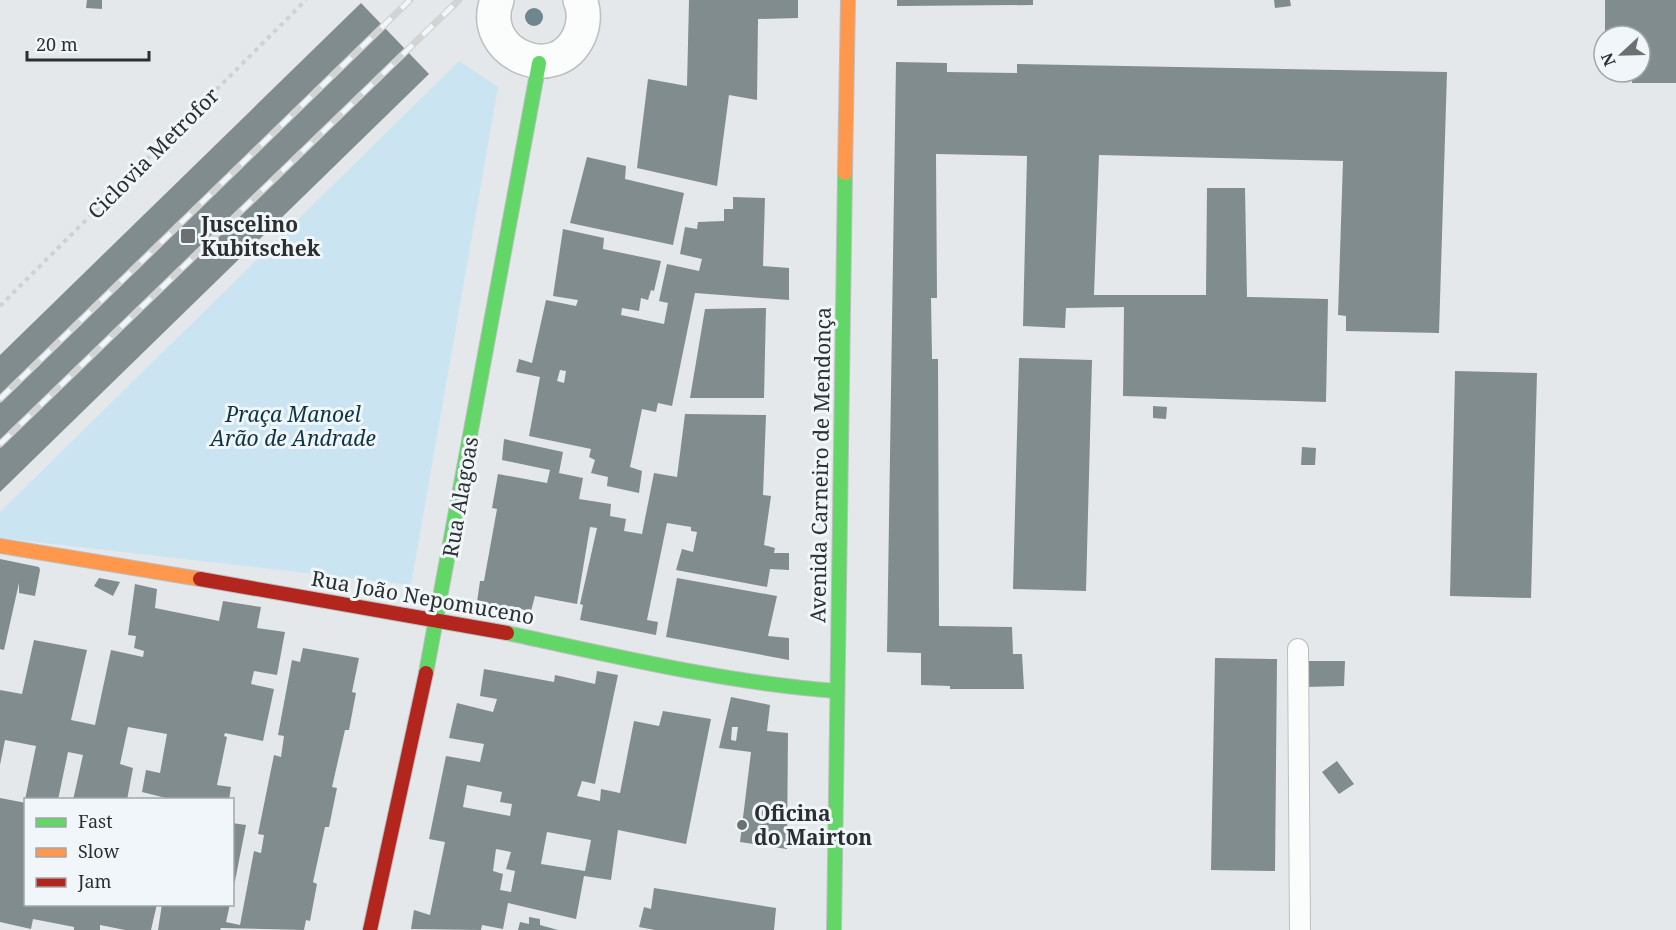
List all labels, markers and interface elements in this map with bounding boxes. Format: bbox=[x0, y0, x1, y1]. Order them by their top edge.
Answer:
scale bar bbox=[27, 24, 148, 62]
north arrow bbox=[1592, 24, 1652, 84]
text: 20 m bbox=[36, 32, 78, 56]
text: N bbox=[1595, 49, 1621, 70]
street label: Ciclovia Metrofor bbox=[81, 81, 225, 225]
place label: Juscelino Kubitschek bbox=[200, 210, 321, 262]
marker: Juscelino Kubitschek bbox=[179, 227, 197, 245]
street label: Avenida Carneiro de Mendonça bbox=[803, 307, 837, 623]
park label: Praça Manoel Arão de Andrade bbox=[208, 400, 376, 452]
street label: Rua Alagoas bbox=[436, 434, 484, 560]
street label: Rua João Nepomuceno bbox=[309, 564, 537, 630]
legend bbox=[24, 798, 234, 906]
place label: Oficina do Mairton bbox=[754, 799, 872, 851]
text: Fast bbox=[78, 809, 113, 833]
marker: Oficina do Mairton bbox=[735, 818, 749, 832]
text: Slow bbox=[78, 839, 120, 863]
text: Jam bbox=[77, 869, 112, 893]

